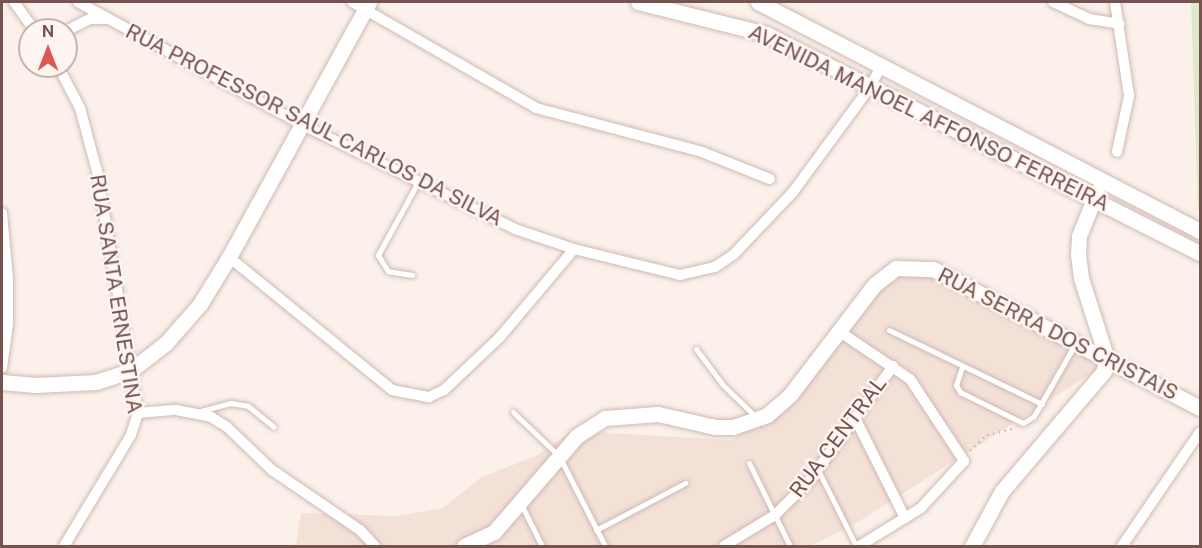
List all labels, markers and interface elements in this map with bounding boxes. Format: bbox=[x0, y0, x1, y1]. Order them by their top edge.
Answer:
north arrow bbox=[18, 18, 78, 78]
street label: RUA PROFESSOR SAUL CARLOS DA SILVA bbox=[121, 19, 507, 231]
street label: AVENIDA MANOEL AFFONSO FERREIRA bbox=[744, 19, 1114, 217]
text: N bbox=[42, 22, 54, 41]
street label: RUA SANTA ERNESTINA bbox=[85, 172, 147, 416]
street label: RUA SERRA DOS CRISTAIS bbox=[934, 262, 1182, 406]
street label: RUA CENTRAL bbox=[784, 371, 892, 503]

